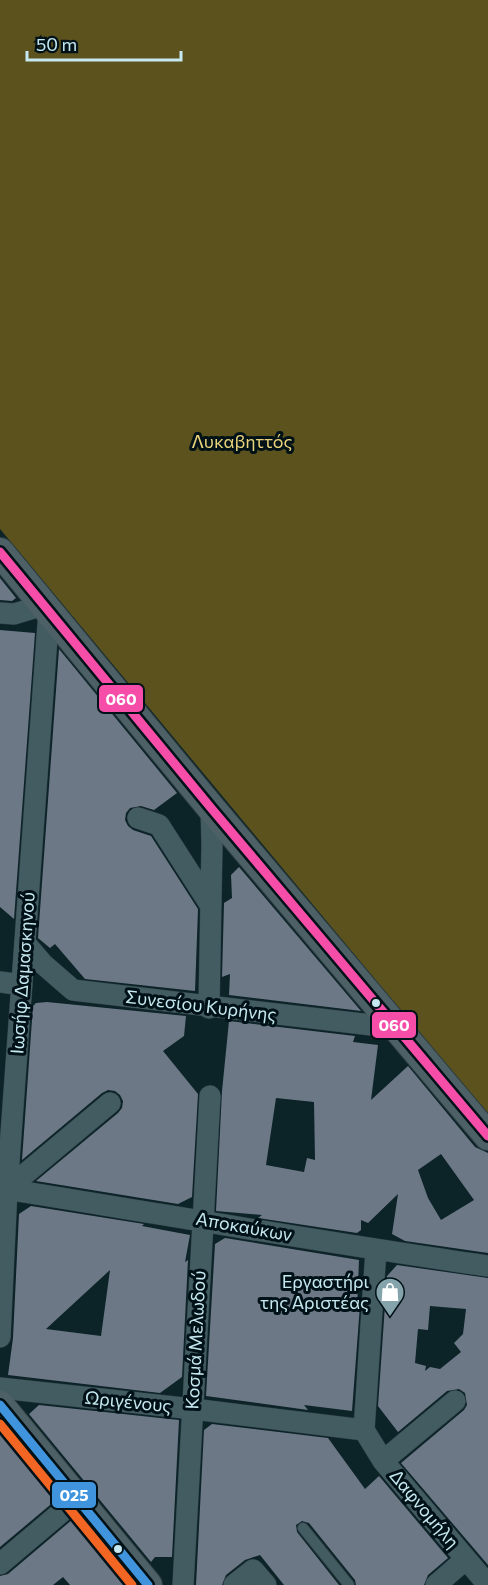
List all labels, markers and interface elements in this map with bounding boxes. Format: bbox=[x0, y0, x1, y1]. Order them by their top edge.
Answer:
scale bar bbox=[27, 24, 182, 62]
text: 50 m bbox=[36, 33, 77, 55]
park label: Λυκαβηττός bbox=[192, 430, 293, 452]
line badge: 060 bbox=[98, 684, 144, 713]
text: 060 bbox=[105, 689, 137, 708]
street label: Ιωσήφ Δαμασκηνού bbox=[5, 891, 39, 1055]
street label: Συνεσίου Κυρήνης bbox=[125, 985, 278, 1025]
unlabelled marker bbox=[370, 997, 382, 1009]
line badge: 060 bbox=[371, 1011, 417, 1039]
text: 060 bbox=[378, 1015, 410, 1034]
street label: Αποκαύκων bbox=[194, 1207, 294, 1245]
street label: Κοσμά Μελωδού bbox=[180, 1270, 210, 1410]
place label: Εργαστήρι της Αριστέας bbox=[260, 1270, 369, 1313]
shop icon: Εργαστήρι της Αριστέας bbox=[374, 1276, 406, 1318]
street label: Ωριγένους bbox=[84, 1386, 173, 1416]
street label: Δαφνομήλη bbox=[385, 1464, 464, 1552]
line badge: 025 bbox=[51, 1481, 97, 1509]
text: 025 bbox=[60, 1485, 88, 1504]
unlabelled marker bbox=[112, 1543, 124, 1555]

